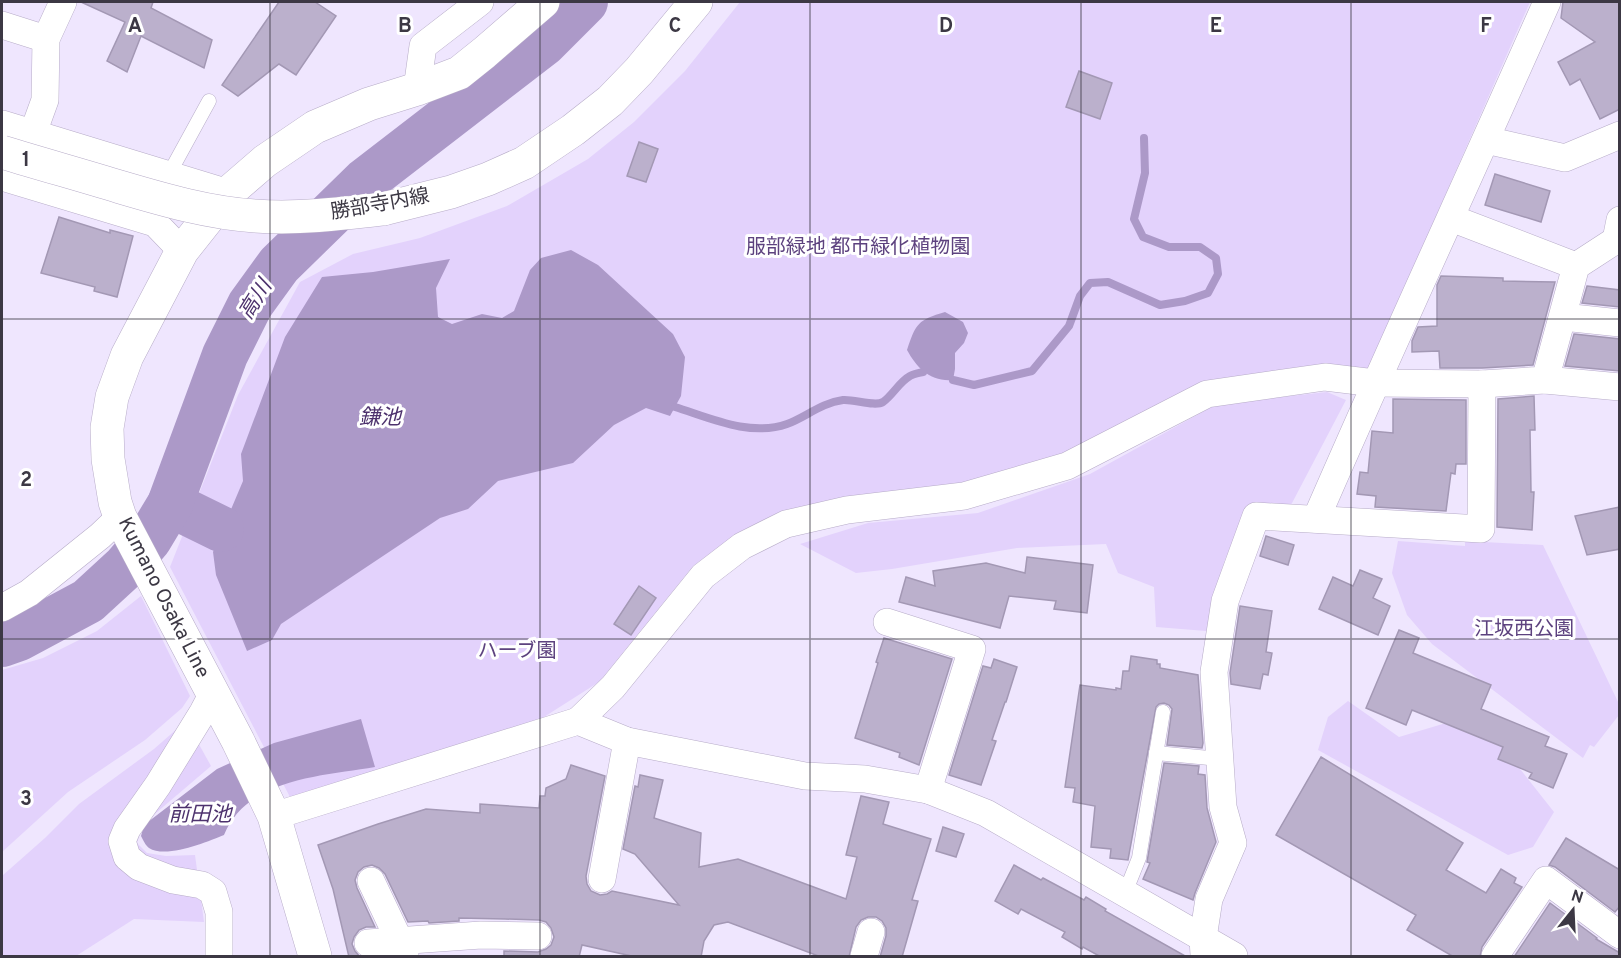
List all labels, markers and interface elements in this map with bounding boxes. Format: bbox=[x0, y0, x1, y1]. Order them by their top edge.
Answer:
text: A bbox=[128, 14, 142, 40]
text: B bbox=[398, 14, 412, 40]
text: C bbox=[669, 14, 681, 40]
text: D bbox=[939, 14, 953, 40]
text: E bbox=[1210, 14, 1222, 40]
text: F bbox=[1480, 14, 1492, 40]
text: 1 bbox=[22, 148, 30, 174]
street label: 勝部寺内線 bbox=[329, 184, 431, 226]
park label: 服部緑地 都市緑化植物園 bbox=[746, 235, 970, 261]
water label: 高川 bbox=[233, 273, 280, 325]
water label: 鎌池 bbox=[359, 405, 403, 432]
text: 2 bbox=[20, 468, 32, 494]
street label: Kumano Osaka Line bbox=[111, 513, 215, 683]
park label: 江坂西公園 bbox=[1474, 617, 1574, 643]
park label: ハーブ園 bbox=[478, 639, 556, 665]
text: 3 bbox=[20, 787, 32, 813]
water label: 前田池 bbox=[169, 802, 233, 829]
north arrow bbox=[1543, 880, 1603, 940]
text: N bbox=[1568, 886, 1586, 909]

